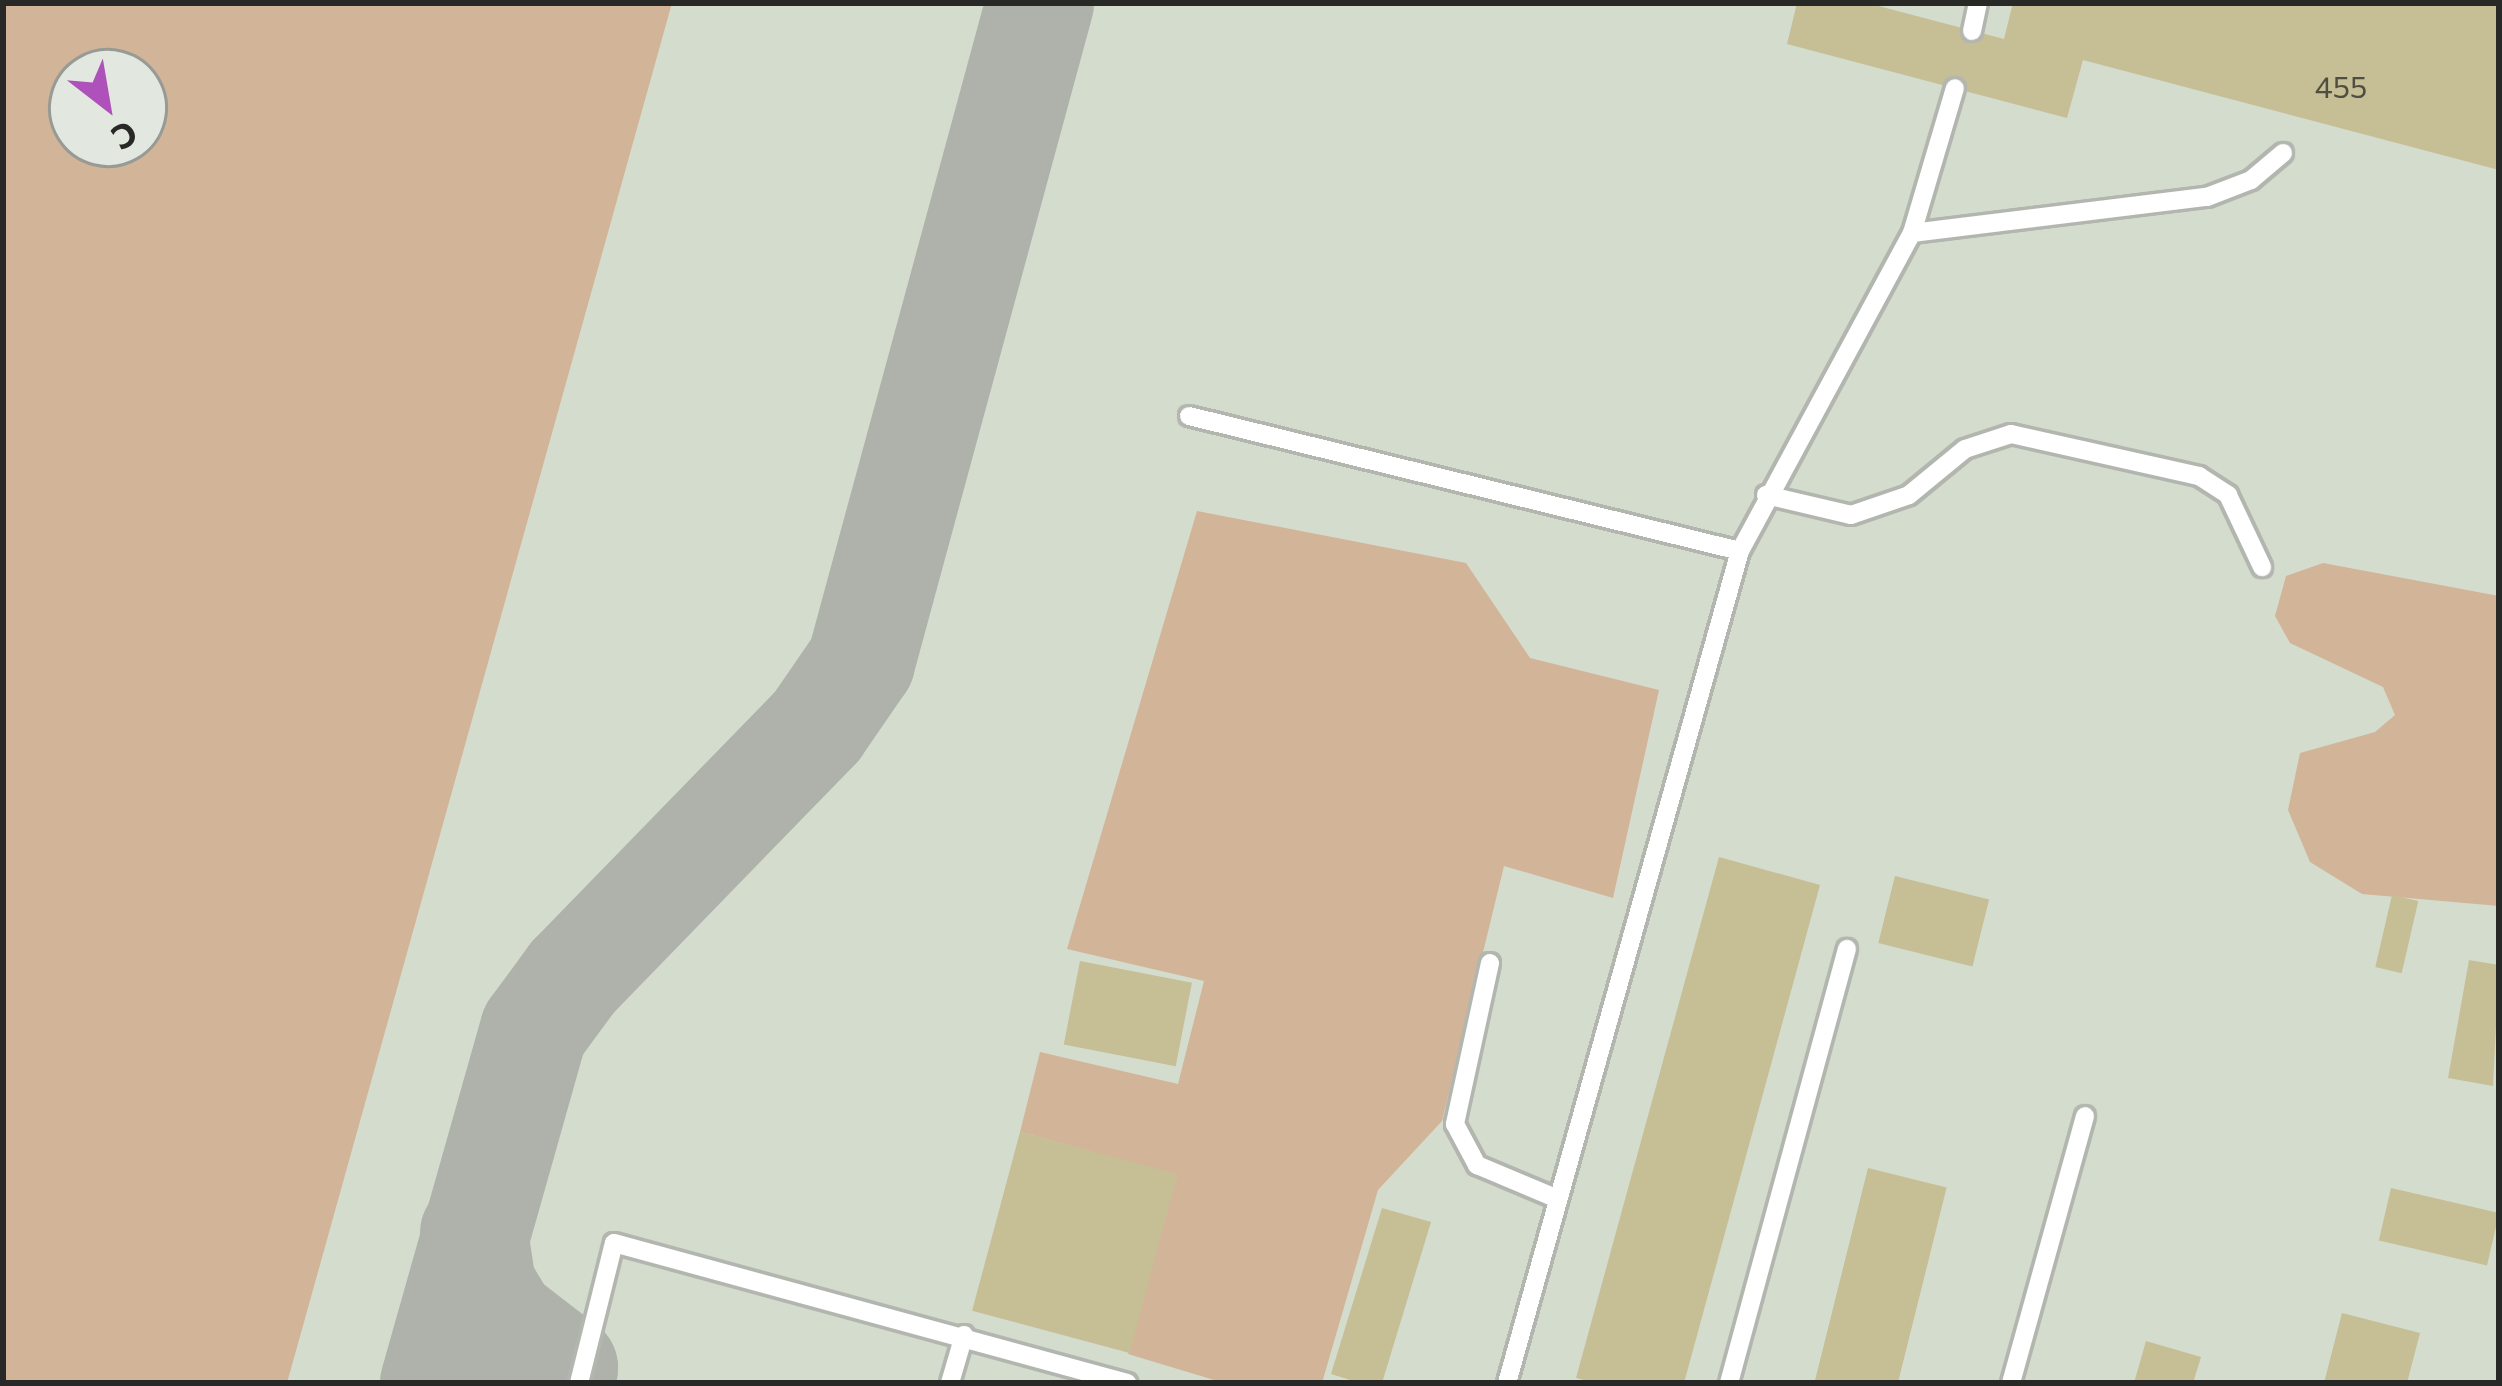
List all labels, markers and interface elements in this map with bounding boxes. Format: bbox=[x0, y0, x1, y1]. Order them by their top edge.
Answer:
north arrow bbox=[48, 48, 168, 168]
house number: 455 bbox=[2315, 68, 2367, 104]
text: С bbox=[105, 113, 145, 160]

